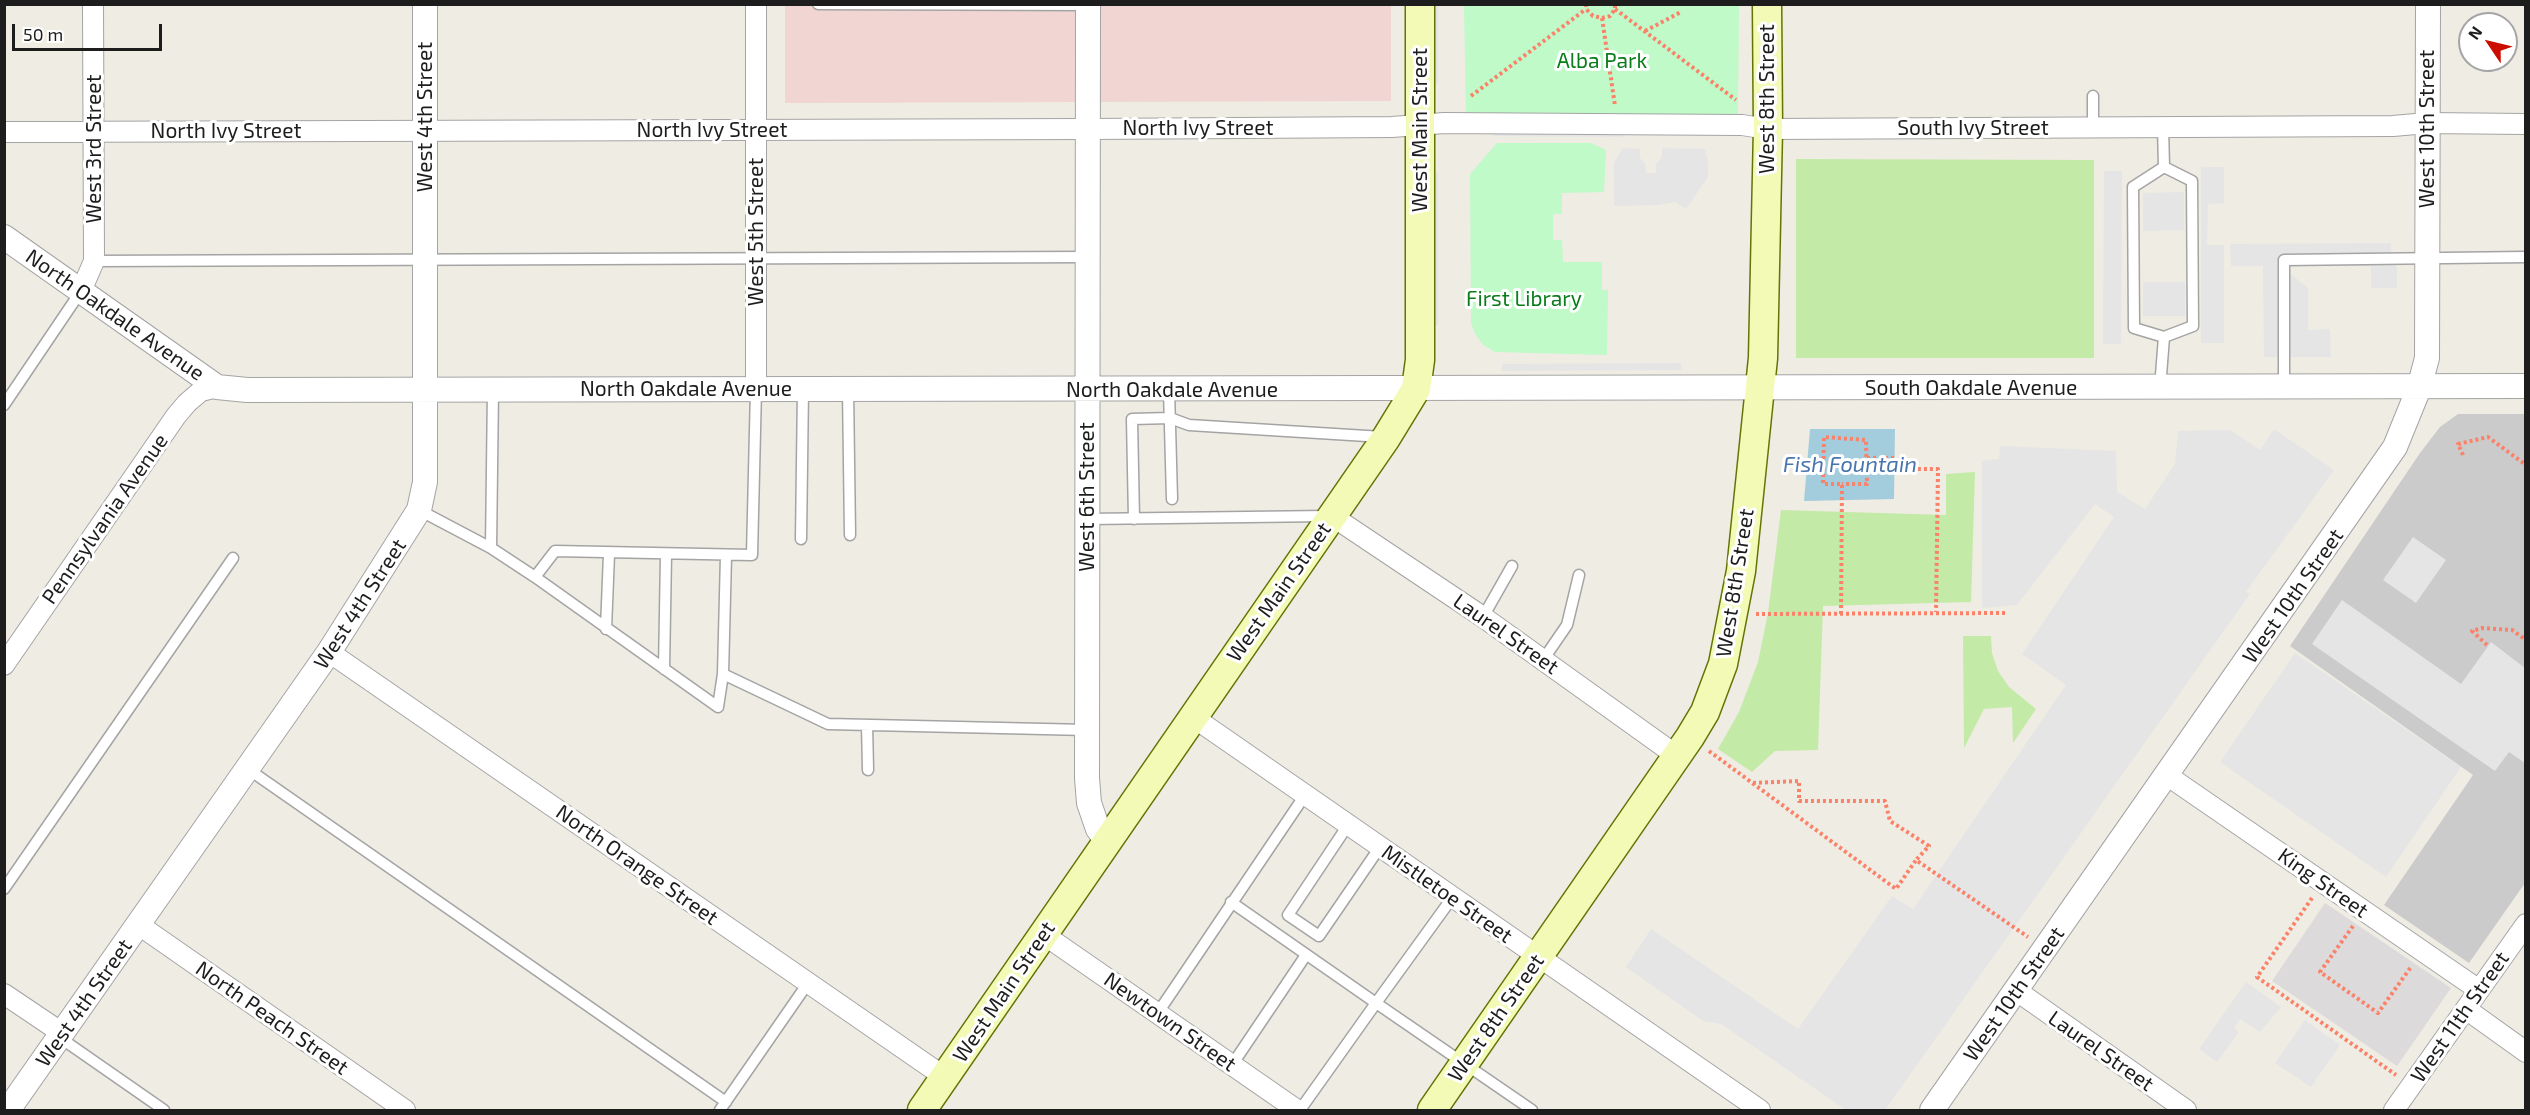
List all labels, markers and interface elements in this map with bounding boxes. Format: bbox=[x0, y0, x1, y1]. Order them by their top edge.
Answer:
scale bar bbox=[15, 12, 165, 50]
north arrow bbox=[2458, 12, 2518, 72]
text: N bbox=[2463, 22, 2486, 43]
text: 50 m bbox=[23, 23, 63, 45]
street label: West 8th Street bbox=[1754, 24, 1780, 174]
street label: West 4th Street bbox=[412, 42, 438, 192]
street label: West Main Street bbox=[1407, 48, 1433, 212]
park label: Alba Park bbox=[1557, 48, 1647, 74]
street label: West 10th Street bbox=[2414, 50, 2440, 208]
street label: West 3rd Street bbox=[81, 74, 107, 224]
street label: North Ivy Street bbox=[1123, 115, 1273, 141]
street label: South Ivy Street bbox=[1897, 115, 2049, 141]
street label: North Ivy Street bbox=[637, 117, 787, 143]
street label: North Ivy Street bbox=[151, 118, 301, 144]
street label: West 5th Street bbox=[743, 158, 769, 306]
street label: North Oakdale Avenue bbox=[21, 244, 209, 386]
park label: First Library bbox=[1466, 286, 1582, 312]
street label: South Oakdale Avenue bbox=[1865, 375, 2077, 401]
street label: North Oakdale Avenue bbox=[580, 376, 792, 402]
street label: North Oakdale Avenue bbox=[1066, 377, 1278, 403]
street label: West 6th Street bbox=[1074, 422, 1100, 572]
street label: Pennsylvania Avenue bbox=[37, 429, 173, 609]
water label: Fish Fountain bbox=[1783, 452, 1917, 478]
street label: West 8th Street bbox=[1711, 507, 1759, 659]
street label: West Main Street bbox=[1221, 517, 1337, 667]
street label: West 10th Street bbox=[2237, 524, 2349, 668]
street label: West 4th Street bbox=[308, 534, 412, 674]
street label: Laurel Street bbox=[1448, 588, 1564, 680]
street label: North Orange Street bbox=[551, 800, 723, 930]
street label: Mistletoe Street bbox=[1377, 839, 1517, 949]
street label: King Street bbox=[2273, 843, 2373, 923]
street label: West Main Street bbox=[948, 917, 1060, 1067]
street label: West 10th Street bbox=[1958, 922, 2070, 1066]
street label: West 4th Street bbox=[31, 934, 137, 1072]
street label: West 11th Street bbox=[2405, 947, 2515, 1087]
street label: West 8th Street bbox=[1443, 949, 1549, 1087]
street label: North Peach Street bbox=[191, 956, 353, 1080]
street label: Newtown Street bbox=[1099, 967, 1241, 1077]
street label: Laurel Street bbox=[2043, 1005, 2159, 1097]

